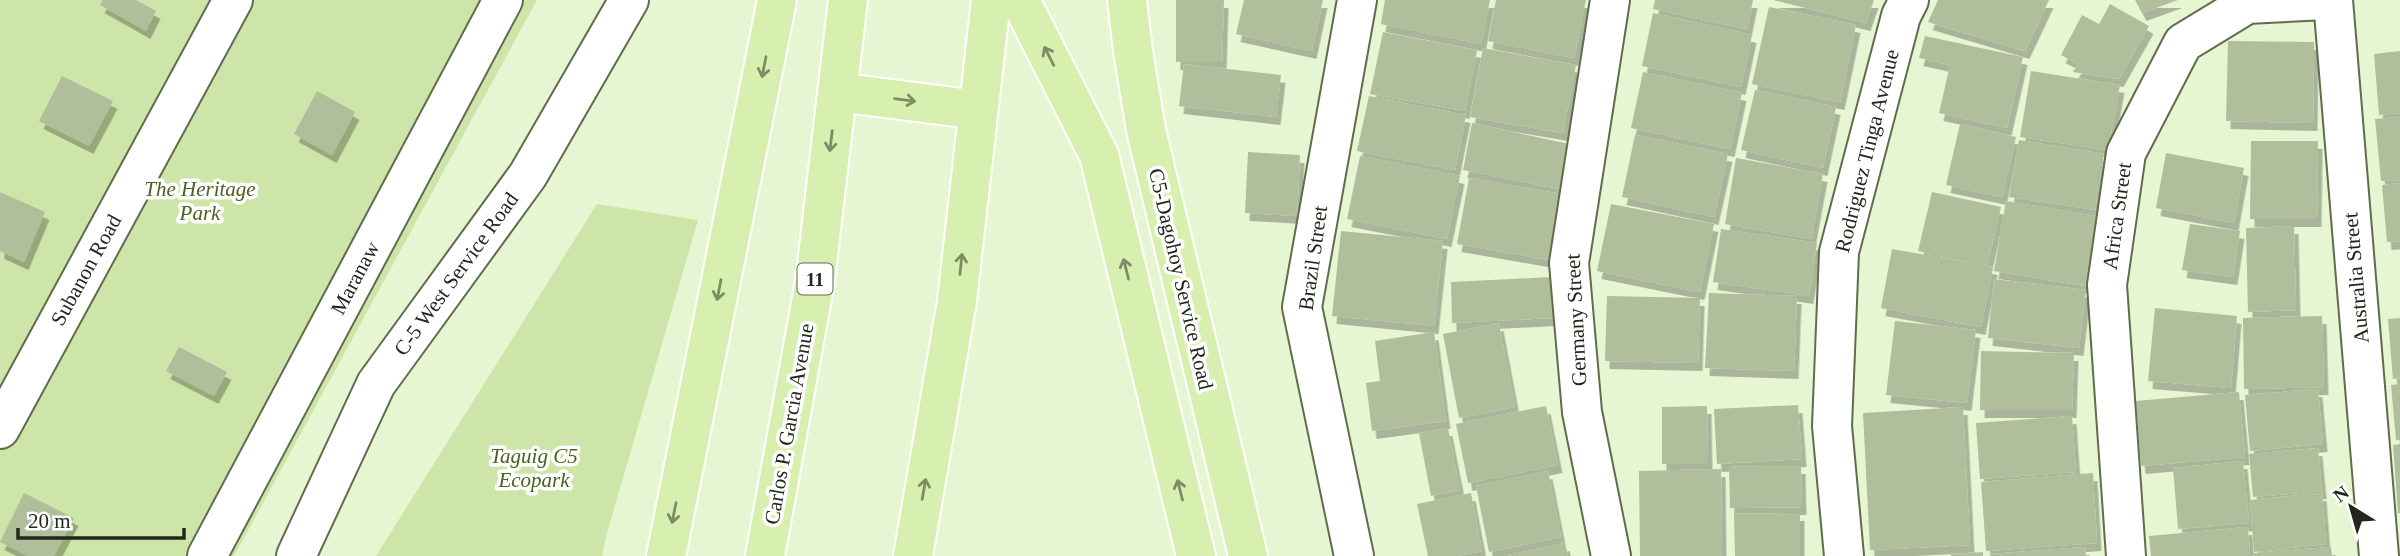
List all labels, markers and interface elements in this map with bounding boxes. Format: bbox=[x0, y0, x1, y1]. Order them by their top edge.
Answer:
one-way arrow bbox=[1041, 47, 1055, 67]
street label: Rodriguez Tinga Avenue bbox=[1830, 47, 1904, 255]
one-way arrow bbox=[756, 55, 770, 78]
one-way arrow bbox=[893, 94, 916, 107]
one-way arrow bbox=[825, 129, 838, 152]
street label: Africa Street bbox=[2098, 161, 2136, 271]
street label: C5-Dagohoy Service Road bbox=[1144, 166, 1218, 392]
park label: The Heritage Park bbox=[144, 177, 256, 225]
street label: C-5 West Service Road bbox=[389, 187, 523, 360]
street label: Brazil Street bbox=[1294, 204, 1332, 312]
street label: Subanon Road bbox=[46, 210, 127, 330]
street label: Australia Street bbox=[2338, 211, 2374, 344]
street label: Maranaw bbox=[326, 237, 385, 319]
one-way arrow bbox=[954, 253, 967, 276]
street label: Germany Street bbox=[1561, 253, 1591, 387]
one-way arrow bbox=[1119, 258, 1132, 280]
road number: 11 bbox=[798, 264, 832, 294]
one-way arrow bbox=[712, 278, 726, 301]
street label: Carlos P. Garcia Avenue bbox=[759, 322, 819, 526]
park label: Taguig C5 Ecopark bbox=[490, 444, 578, 492]
north arrow bbox=[2316, 472, 2386, 542]
one-way arrow bbox=[918, 478, 931, 501]
one-way arrow bbox=[1173, 479, 1186, 502]
text: N bbox=[2329, 481, 2353, 506]
scale bar bbox=[18, 496, 184, 540]
one-way arrow bbox=[667, 501, 681, 524]
text: 20 m bbox=[28, 509, 71, 533]

